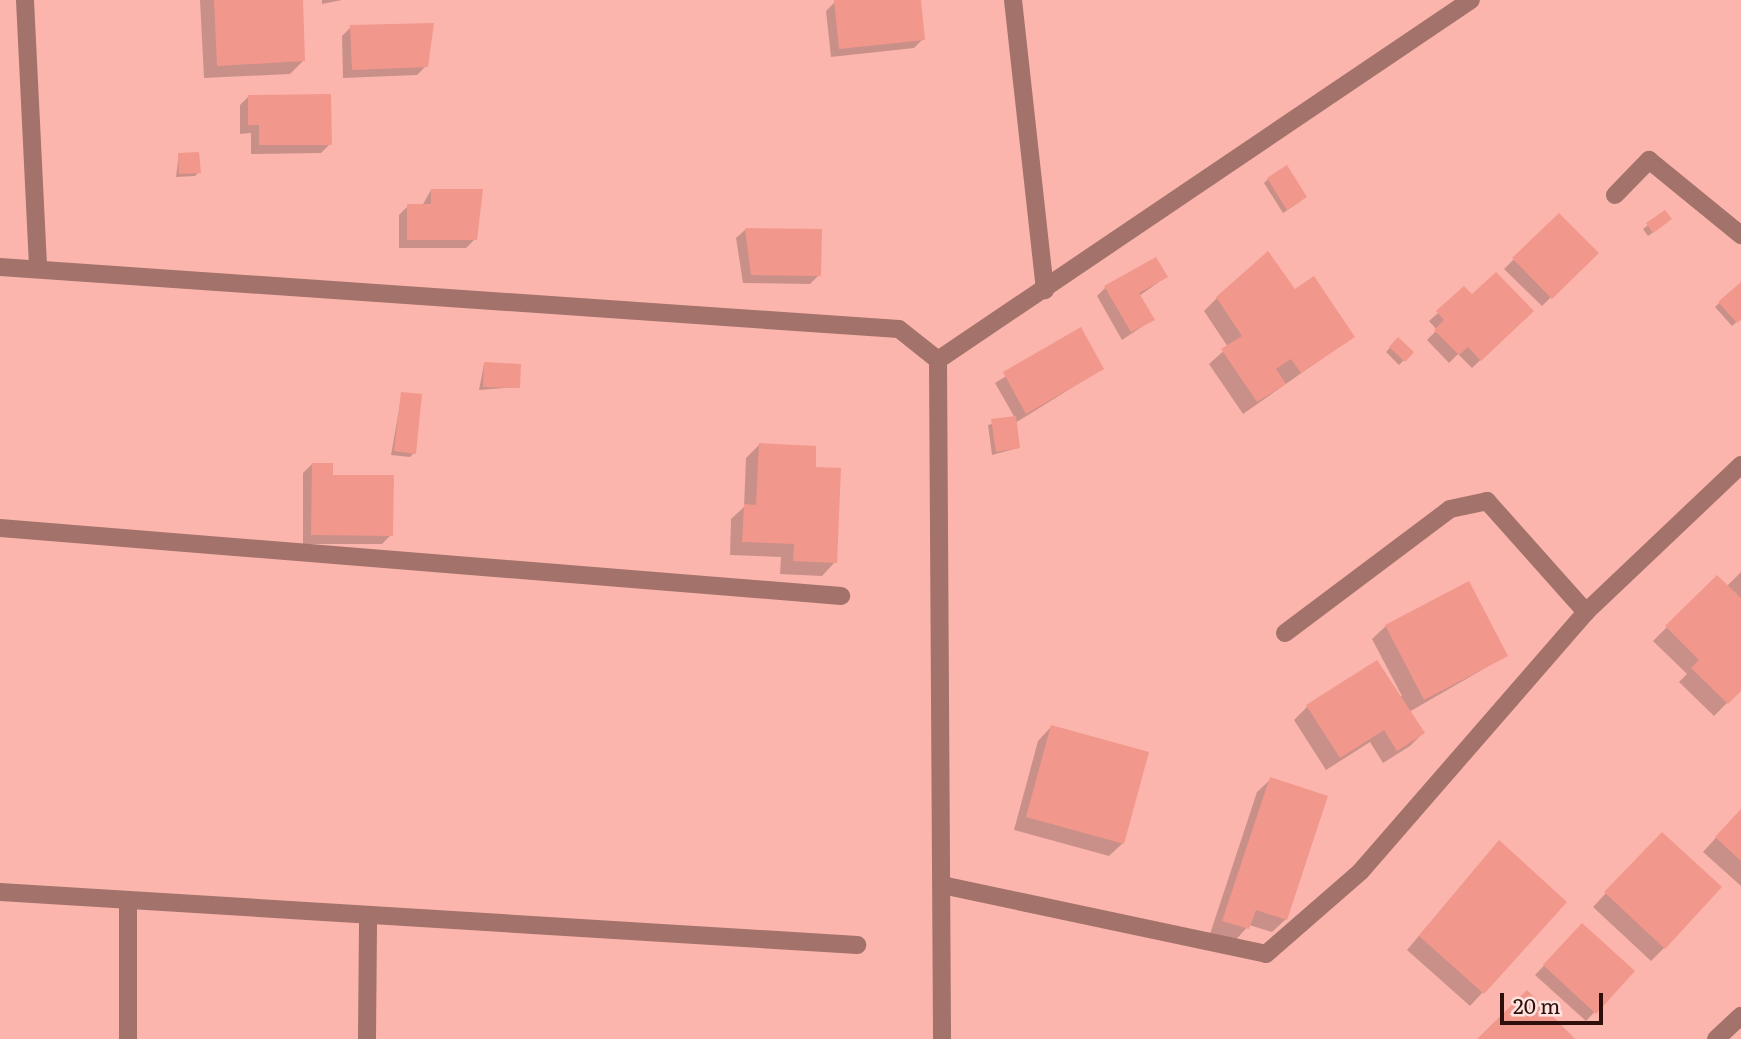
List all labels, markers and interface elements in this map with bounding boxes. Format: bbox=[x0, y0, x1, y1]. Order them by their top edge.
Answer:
scale bar bbox=[1503, 979, 1606, 1023]
text: 20 m bbox=[1513, 989, 1560, 1020]

